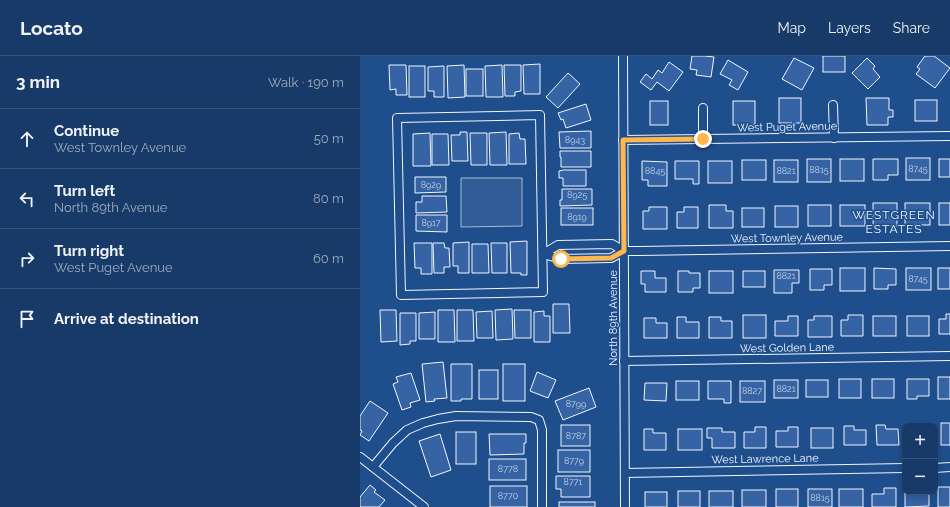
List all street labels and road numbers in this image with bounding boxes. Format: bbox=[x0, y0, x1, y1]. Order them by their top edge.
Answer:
street label: West Puget Avenue bbox=[737, 120, 838, 134]
street label: West Townley Avenue bbox=[731, 231, 844, 245]
street label: North 89th Avenue bbox=[607, 270, 620, 366]
street label: West Golden Lane bbox=[740, 341, 835, 355]
street label: West Lawrence Lane bbox=[711, 452, 819, 466]

